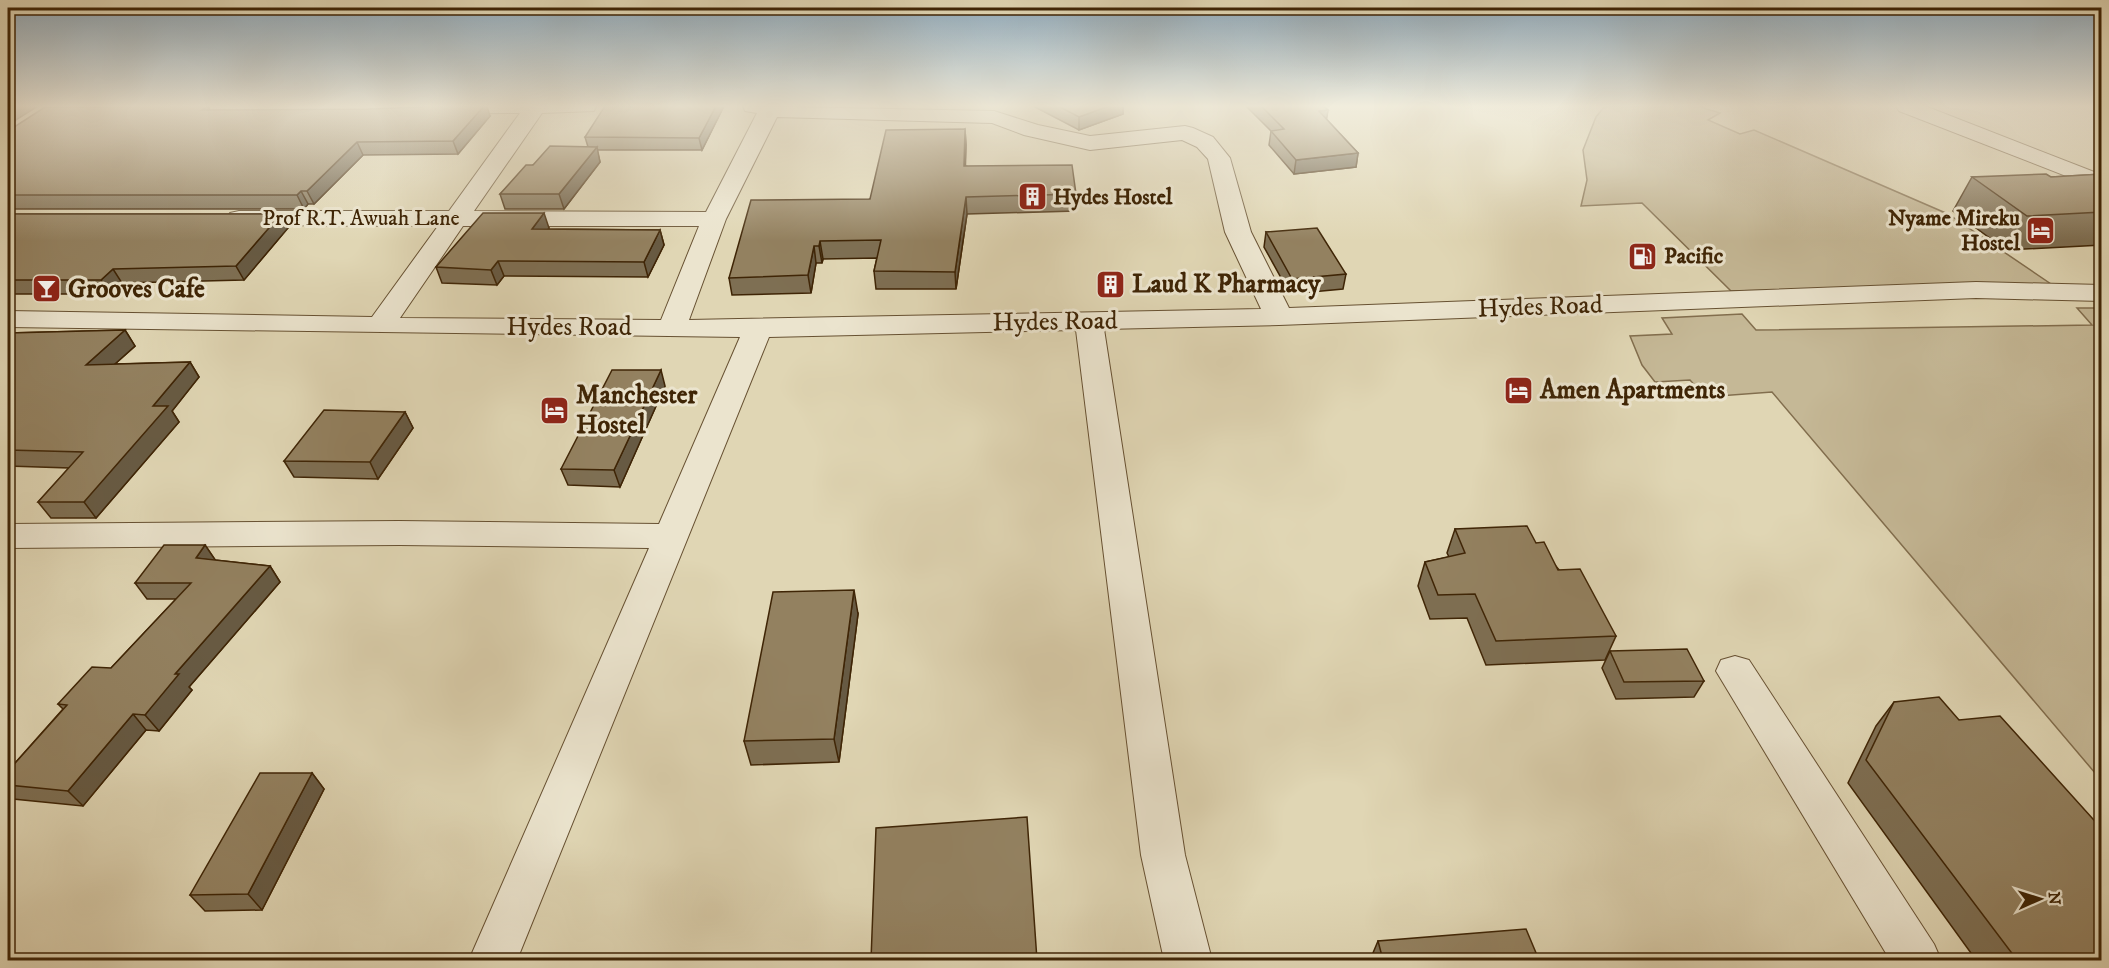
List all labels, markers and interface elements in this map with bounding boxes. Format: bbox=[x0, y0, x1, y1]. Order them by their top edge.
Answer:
building icon: Hydes Hostel bbox=[1016, 181, 1048, 213]
place label: Hydes Hostel bbox=[1053, 184, 1173, 211]
street label: Prof R.T. Awuah Lane bbox=[262, 205, 460, 232]
place label: Nyame Mireku Hostel bbox=[1888, 205, 2020, 257]
hotel icon: Nyame Mireku Hostel bbox=[2025, 215, 2057, 247]
fuel station icon: Pacific bbox=[1627, 240, 1659, 272]
place label: Pacific bbox=[1664, 243, 1724, 270]
building icon: Laud K Pharmacy bbox=[1095, 268, 1127, 300]
place label: Laud K Pharmacy bbox=[1132, 268, 1321, 301]
bar icon: Grooves Cafe bbox=[31, 273, 63, 305]
place label: Grooves Cafe bbox=[68, 273, 205, 306]
street label: Hydes Road bbox=[1477, 288, 1603, 326]
street label: Hydes Road bbox=[992, 304, 1118, 340]
street label: Hydes Road bbox=[506, 311, 632, 344]
hotel icon: Amen Apartments bbox=[1503, 374, 1535, 406]
place label: Amen Apartments bbox=[1539, 374, 1726, 407]
place label: Manchester Hostel bbox=[576, 379, 698, 442]
hotel icon: Manchester Hostel bbox=[539, 394, 571, 426]
north arrow bbox=[2010, 869, 2070, 929]
text: N bbox=[2044, 891, 2064, 905]

